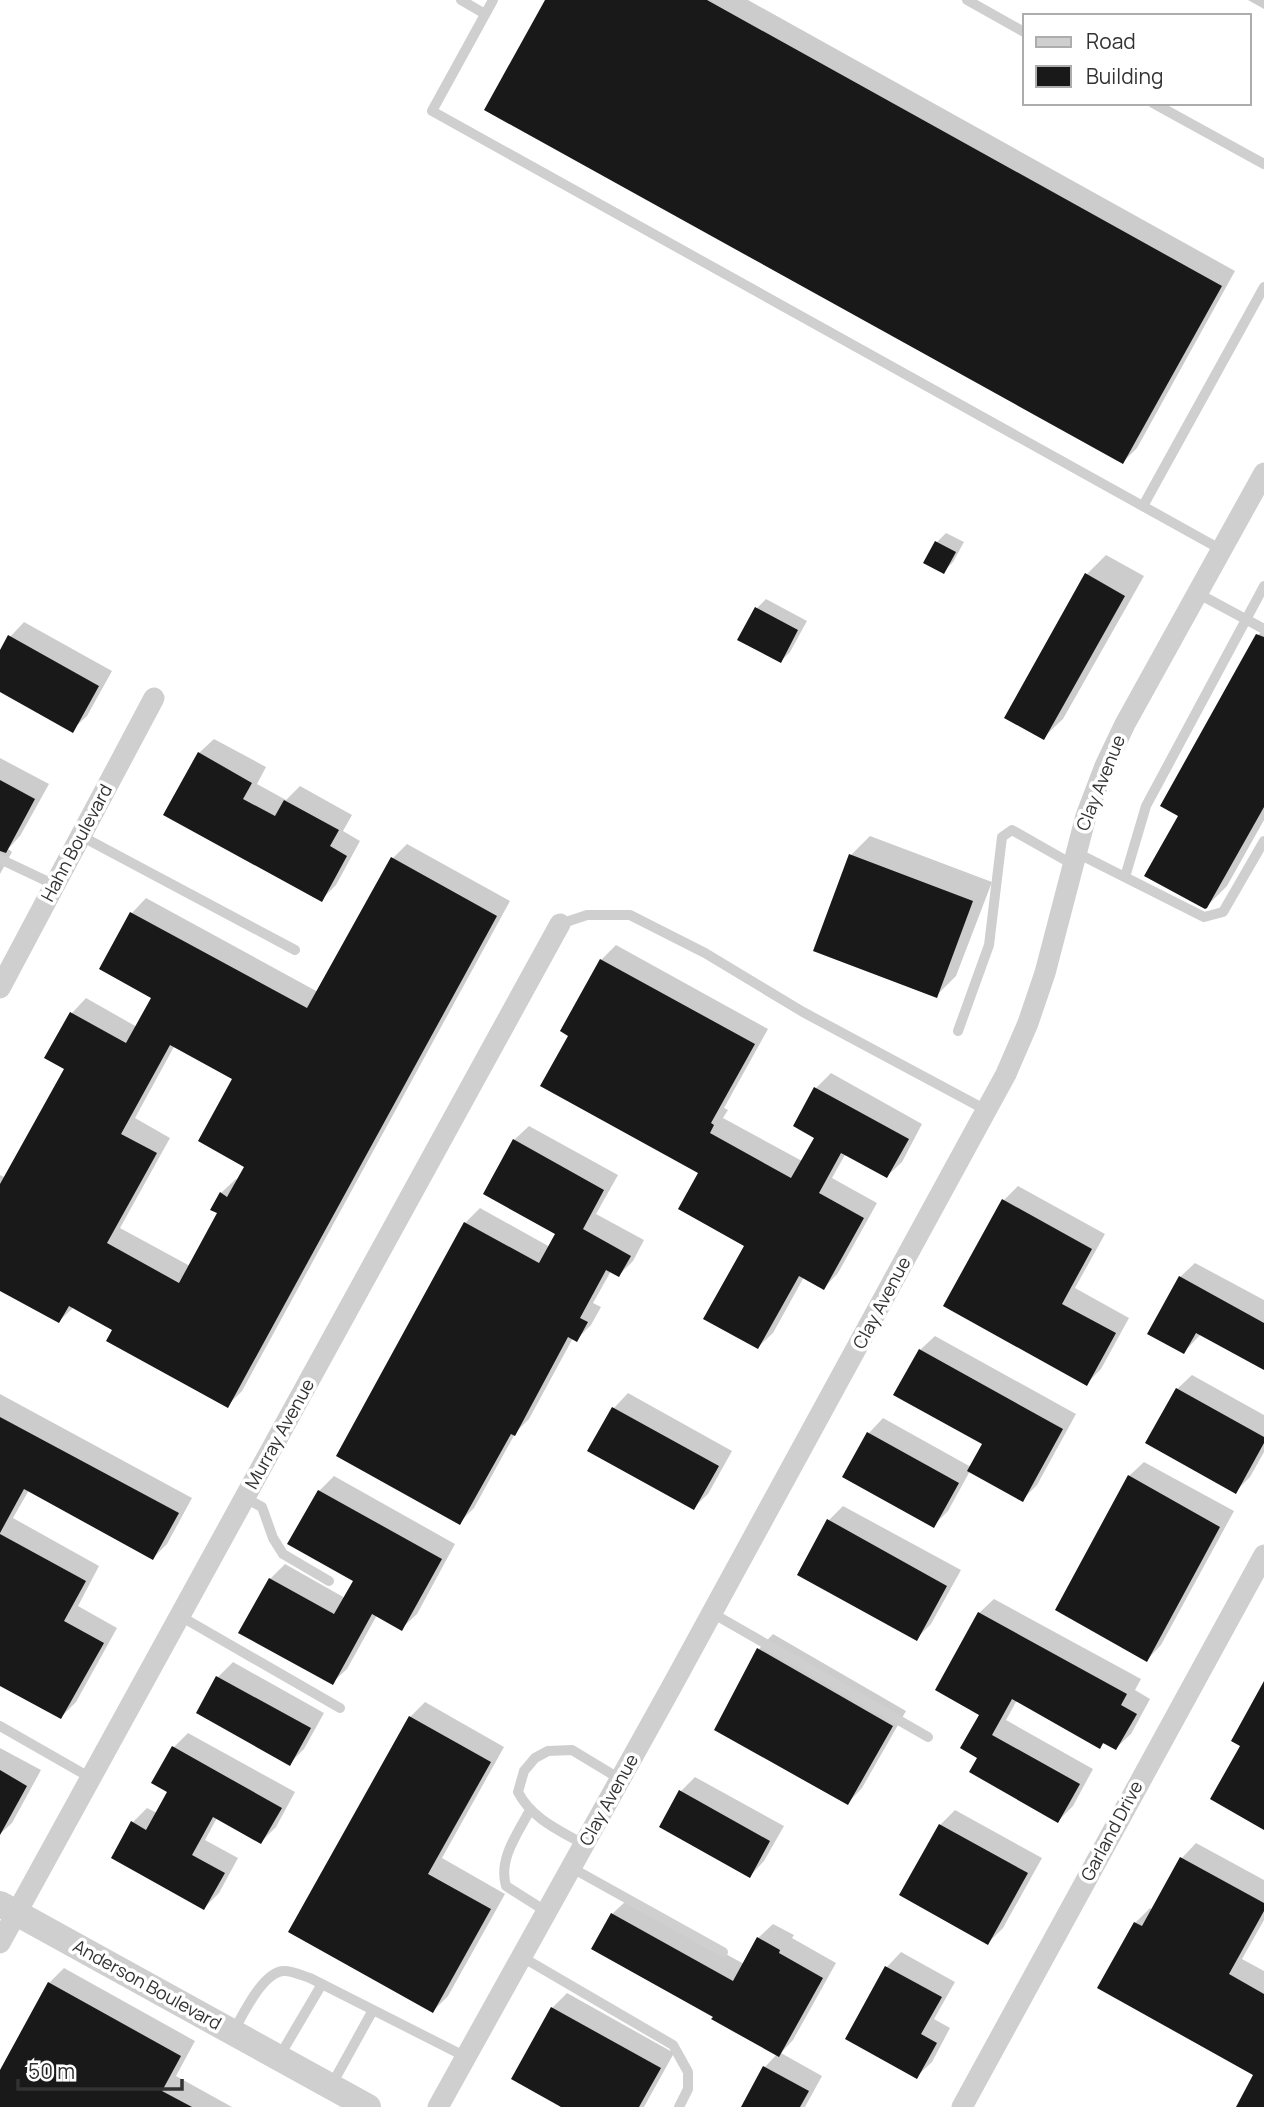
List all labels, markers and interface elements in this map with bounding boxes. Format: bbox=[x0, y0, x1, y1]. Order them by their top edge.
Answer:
legend bbox=[1023, 14, 1250, 105]
text: Road bbox=[1086, 27, 1136, 55]
text: Building bbox=[1086, 62, 1163, 90]
street label: Clay Avenue bbox=[1070, 731, 1130, 834]
street label: Hahn Boulevard bbox=[35, 780, 117, 905]
street label: Clay Avenue bbox=[847, 1252, 915, 1353]
street label: Murray Avenue bbox=[239, 1374, 319, 1493]
street label: Clay Avenue bbox=[573, 1749, 643, 1850]
street label: Garland Drive bbox=[1075, 1776, 1148, 1885]
street label: Anderson Boulevard bbox=[69, 1933, 226, 2035]
scale bar bbox=[18, 2048, 182, 2092]
text: 50 m bbox=[28, 2057, 75, 2085]

